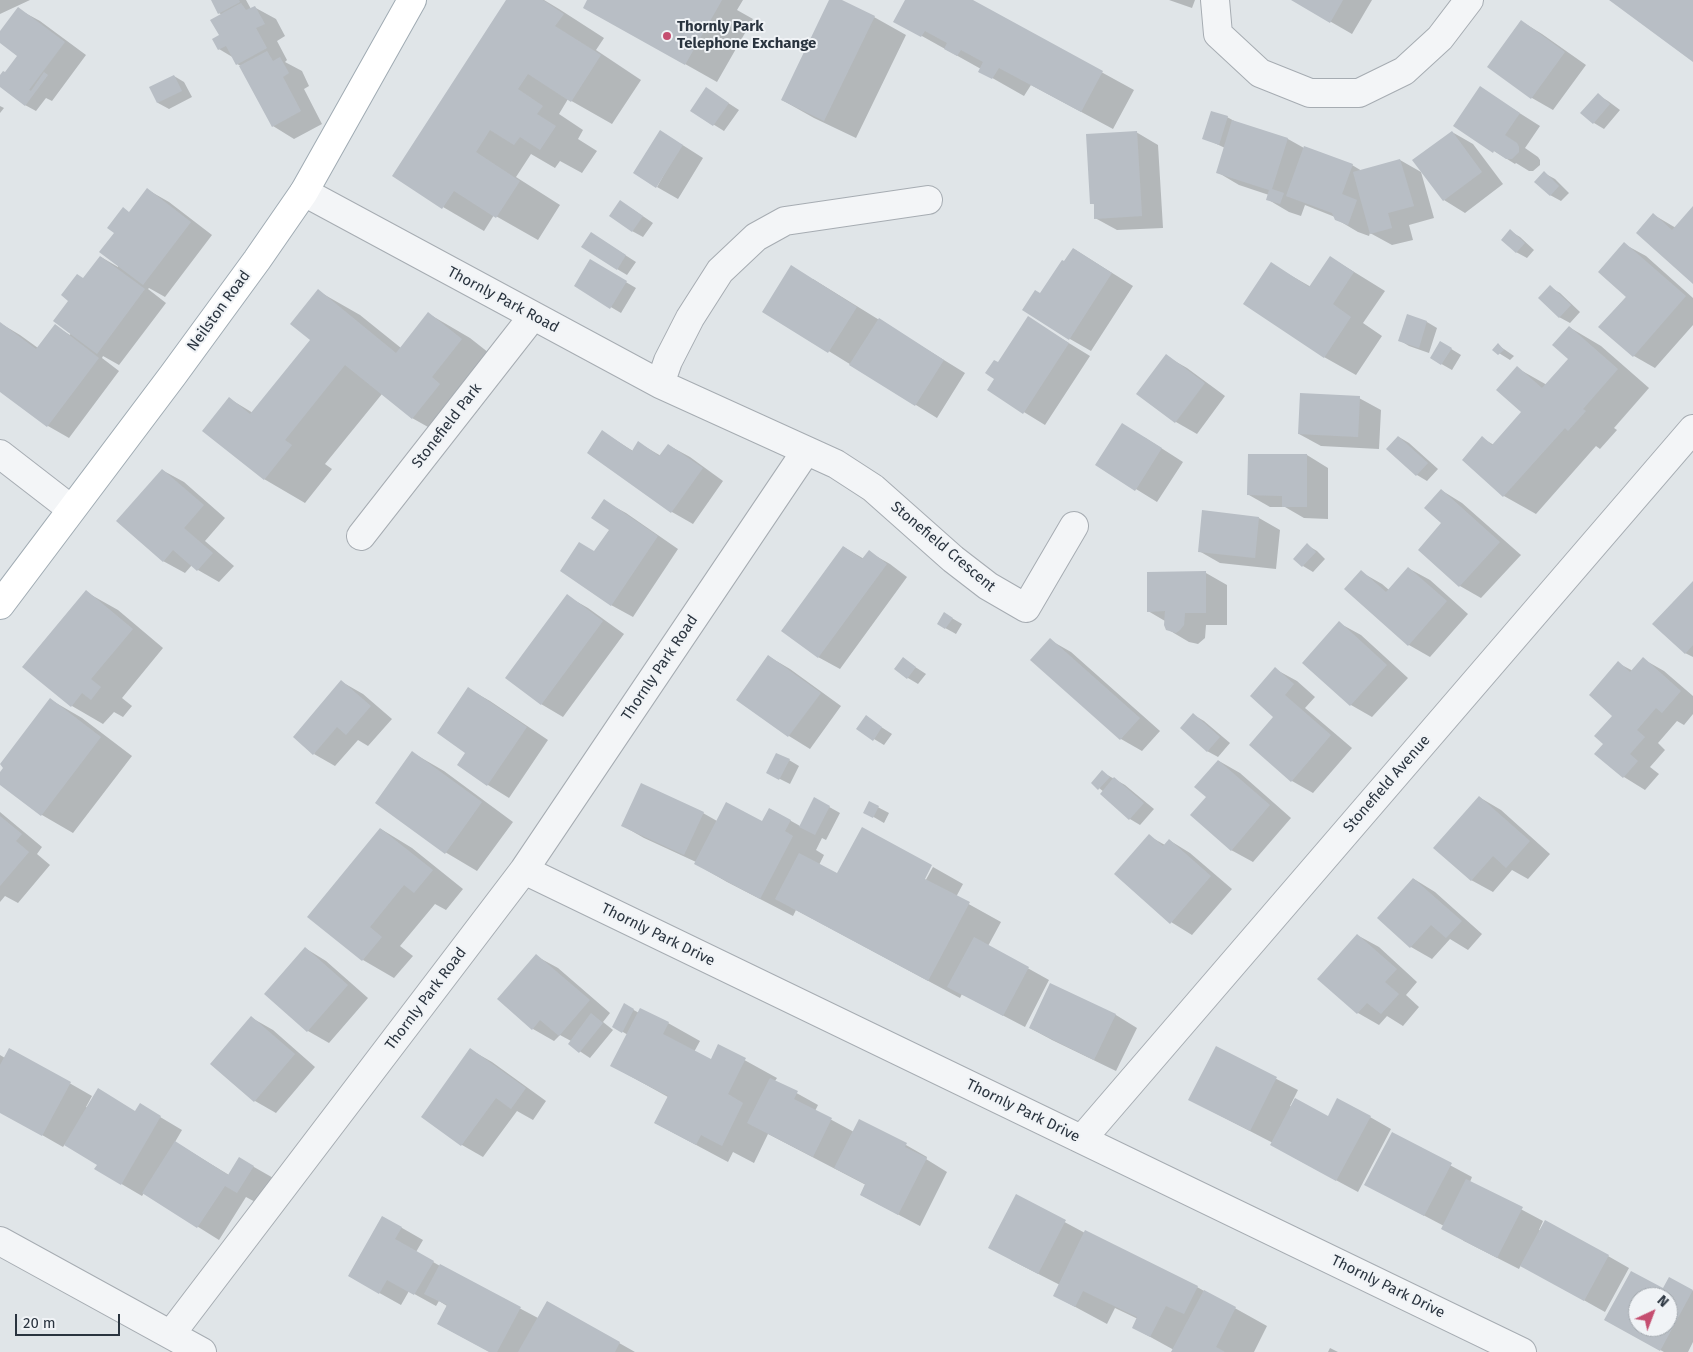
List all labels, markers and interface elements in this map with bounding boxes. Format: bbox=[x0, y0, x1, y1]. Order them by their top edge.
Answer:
place label: Thornly Park Telephone Exchange bbox=[677, 18, 816, 53]
marker: Thornly Park Telephone Exchange bbox=[661, 30, 673, 42]
street label: Thornly Park Road bbox=[444, 263, 562, 337]
street label: Neilston Road bbox=[184, 267, 254, 355]
street label: Stonefield Park bbox=[408, 380, 486, 472]
street label: Stonefield Crescent bbox=[887, 498, 999, 596]
street label: Thornly Park Road bbox=[618, 612, 702, 724]
street label: Stonefield Avenue bbox=[1340, 732, 1434, 836]
street label: Thornly Park Drive bbox=[598, 900, 718, 970]
street label: Thornly Park Road bbox=[382, 944, 470, 1054]
street label: Thornly Park Drive bbox=[963, 1076, 1083, 1146]
street label: Thornly Park Drive bbox=[1328, 1252, 1448, 1322]
north arrow bbox=[1628, 1287, 1678, 1337]
text: N bbox=[1654, 1292, 1672, 1311]
scale bar bbox=[18, 1304, 122, 1336]
text: 20 m bbox=[23, 1314, 56, 1332]

